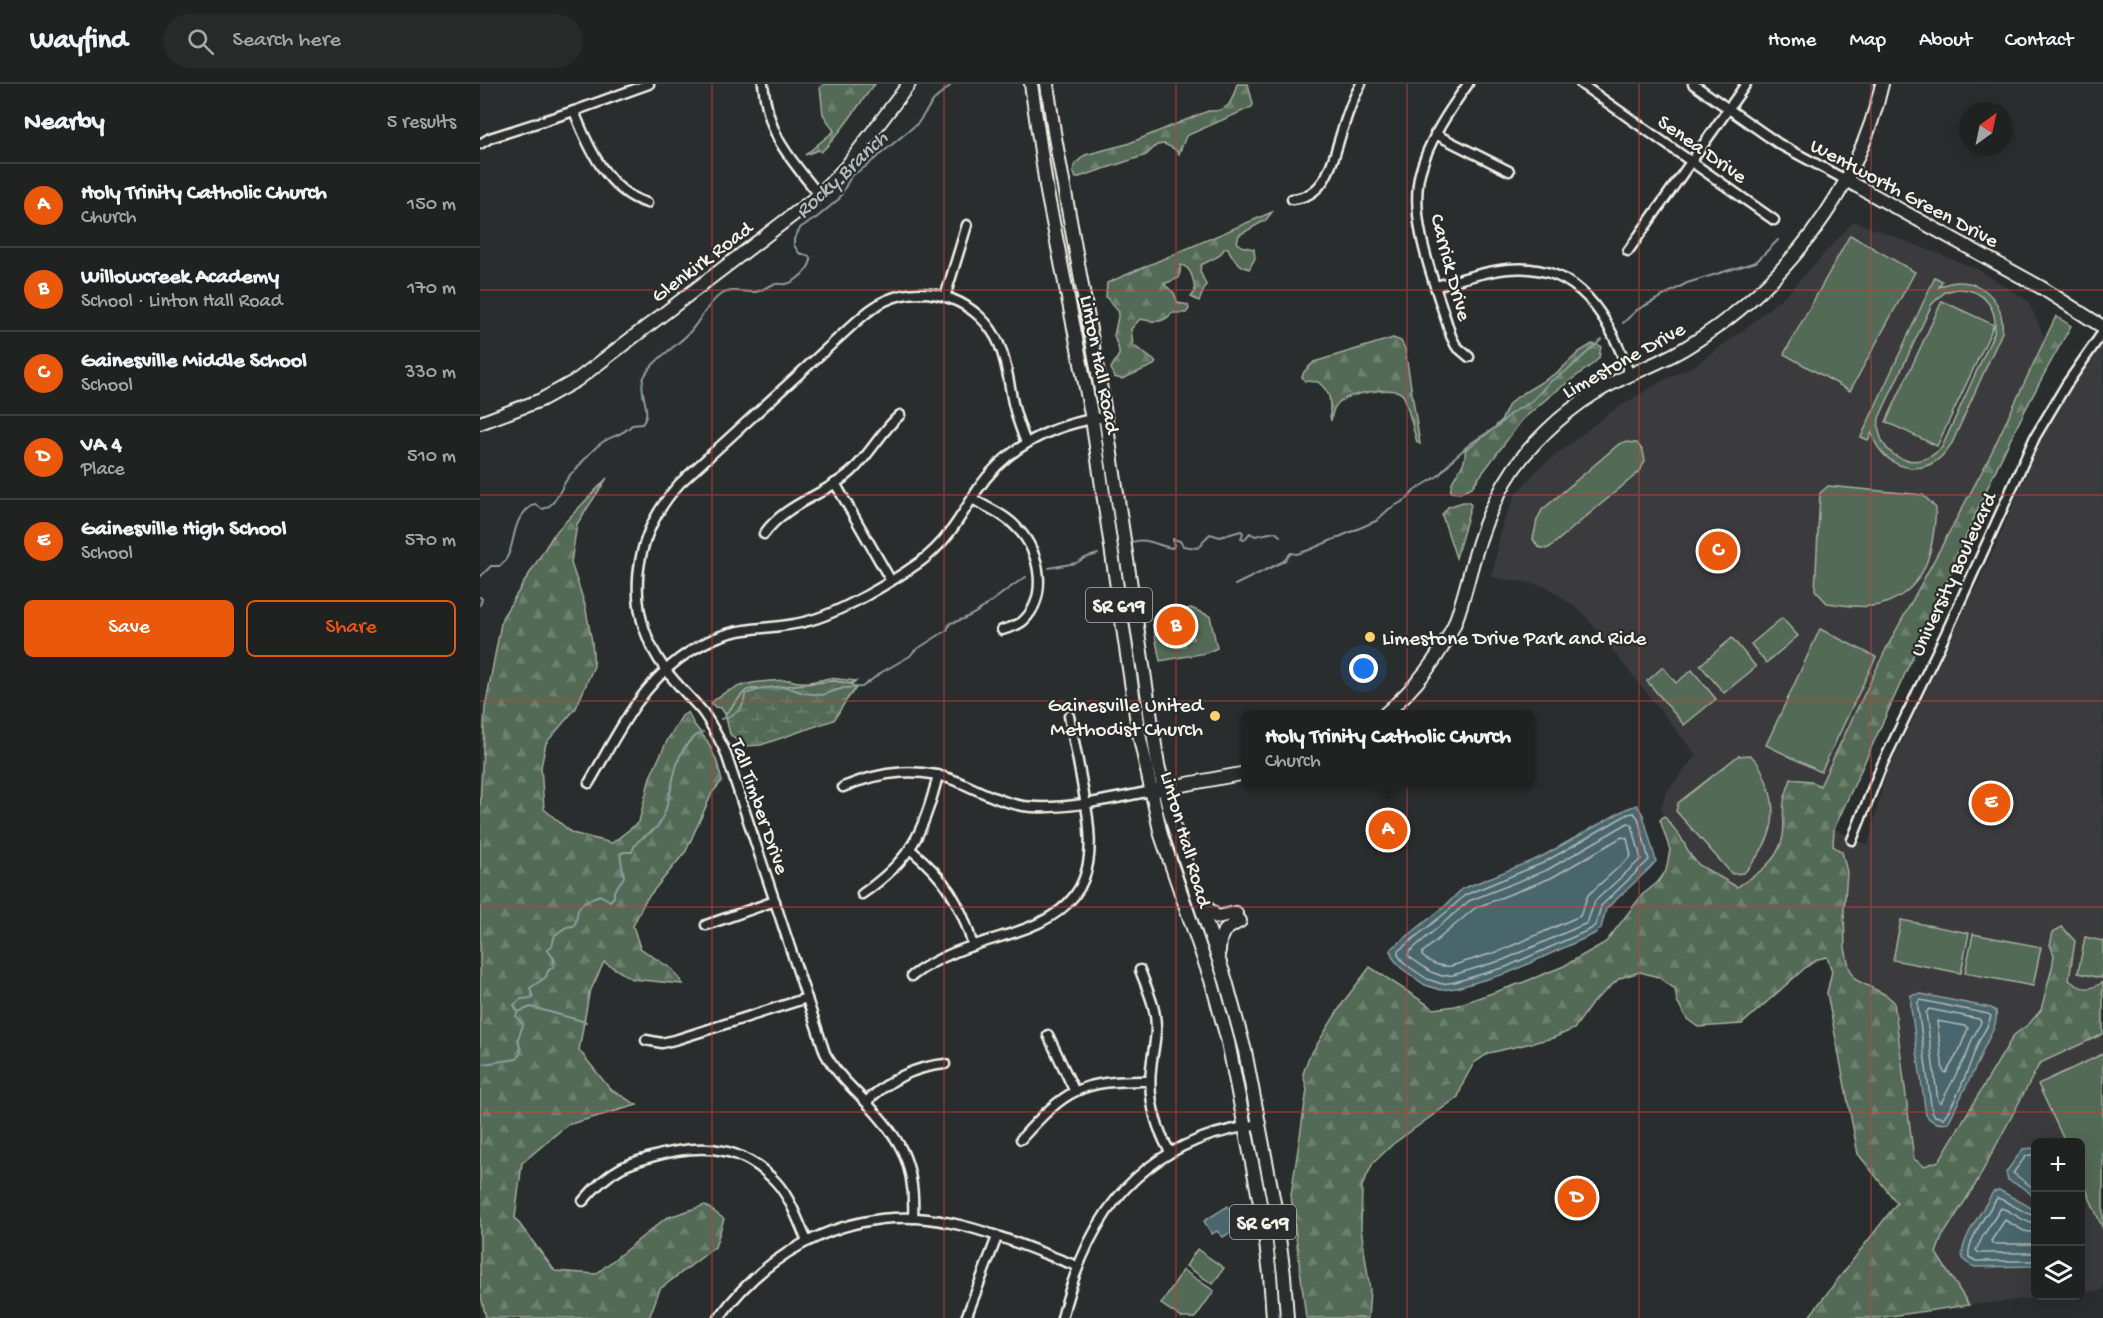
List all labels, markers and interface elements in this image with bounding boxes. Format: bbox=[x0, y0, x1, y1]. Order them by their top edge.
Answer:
search box bbox=[163, 14, 583, 68]
text: Wayfind bbox=[30, 25, 127, 58]
icon: search bbox=[184, 25, 217, 58]
text: Search here bbox=[232, 28, 341, 54]
text: Home bbox=[1768, 29, 1816, 54]
text: Map bbox=[1849, 29, 1886, 54]
text: About bbox=[1919, 29, 1972, 54]
text: Contact bbox=[2005, 29, 2073, 54]
north arrow bbox=[1959, 102, 2013, 156]
text: Nearby bbox=[24, 108, 105, 139]
street label: Senea Drive bbox=[1651, 111, 1752, 192]
text: 5 results bbox=[387, 112, 456, 135]
water label: Rocky Branch bbox=[791, 126, 895, 225]
street label: Wentworth Green Drive bbox=[1805, 135, 2003, 256]
text: Holy Trinity Catholic Church bbox=[81, 181, 327, 207]
text: A bbox=[38, 194, 49, 217]
text: 150 m bbox=[407, 194, 456, 217]
text: Church bbox=[81, 207, 137, 230]
street label: Carrick Drive bbox=[1422, 212, 1475, 325]
street label: Glenkirk Road bbox=[648, 217, 760, 310]
text: Willowcreek Academy bbox=[81, 265, 279, 291]
text: B bbox=[38, 278, 49, 301]
text: 170 m bbox=[407, 278, 456, 301]
text: School · Linton Hall Road bbox=[81, 291, 282, 314]
street label: Linton Hall Road bbox=[1072, 293, 1124, 438]
street label: Limestone Drive bbox=[1559, 317, 1692, 406]
text: Gainesville Middle School bbox=[81, 349, 307, 375]
text: C bbox=[38, 362, 49, 385]
text: 330 m bbox=[405, 362, 456, 385]
text: School bbox=[81, 375, 133, 398]
text: VA 4 bbox=[81, 433, 122, 459]
text: D bbox=[37, 446, 50, 469]
text: 510 m bbox=[407, 446, 456, 469]
text: Place bbox=[81, 459, 125, 482]
street label: University Boulevard bbox=[1906, 488, 2005, 661]
text: Gainesville High School bbox=[81, 517, 287, 543]
pin: C bbox=[1698, 528, 1738, 574]
text: E bbox=[37, 530, 50, 553]
text: 570 m bbox=[405, 530, 456, 553]
text: School bbox=[81, 543, 133, 566]
road number: SR 619 bbox=[1086, 588, 1152, 622]
button: Save bbox=[24, 600, 234, 657]
button: Share bbox=[246, 600, 456, 657]
pin: B bbox=[1156, 604, 1196, 648]
place label: Limestone Drive Park and Ride bbox=[1382, 628, 1648, 653]
marker: Limestone Drive Park and Ride bbox=[1363, 630, 1377, 644]
your location bbox=[1349, 654, 1378, 683]
place label: Gainesville United Methodist Church bbox=[1048, 695, 1205, 744]
marker: Gainesville United Methodist Church bbox=[1208, 709, 1222, 723]
popup bbox=[1241, 710, 1535, 788]
text: Holy Trinity Catholic Church bbox=[1265, 725, 1511, 751]
street label: Tall Timber Drive bbox=[722, 735, 793, 879]
text: Church bbox=[1265, 751, 1321, 774]
street label: Linton Hall Road bbox=[1152, 769, 1215, 913]
pin: E bbox=[1972, 780, 2010, 826]
pin: A bbox=[1368, 808, 1408, 852]
map controls bbox=[2031, 1138, 2085, 1300]
button: + bbox=[2031, 1138, 2085, 1192]
pin: D bbox=[1558, 1176, 1596, 1220]
button: − bbox=[2031, 1192, 2085, 1246]
road number: SR 619 bbox=[1230, 1205, 1296, 1239]
button: layers bbox=[2031, 1246, 2085, 1300]

